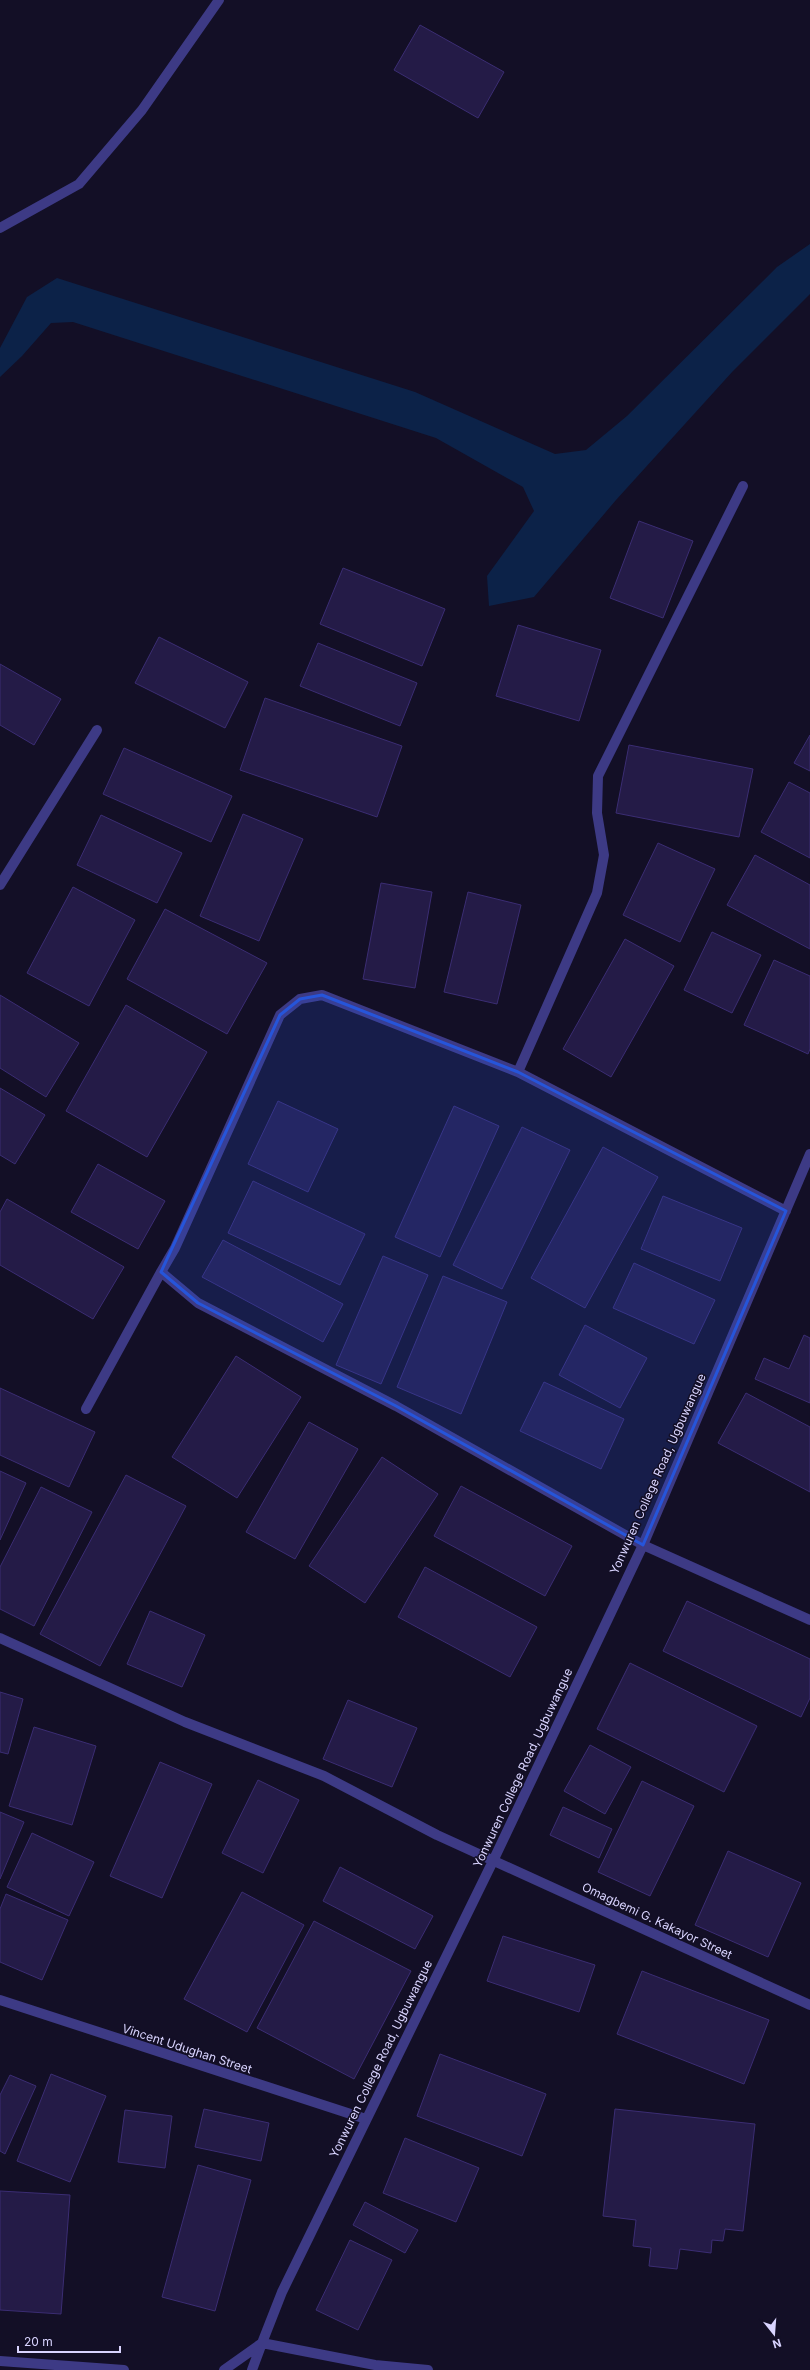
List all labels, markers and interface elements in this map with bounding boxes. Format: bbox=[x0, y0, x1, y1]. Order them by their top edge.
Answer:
street label: Yonwuren College Road, Ugbuwangue bbox=[606, 1371, 709, 1577]
street label: Yonwuren College Road, Ugbuwangue bbox=[470, 1666, 575, 1870]
street label: Omagbemi G. Kakayor Street bbox=[580, 1879, 735, 1962]
street label: Yonwuren College Road, Ugbuwangue bbox=[326, 1957, 435, 2160]
street label: Vincent Udughan Street bbox=[120, 2020, 254, 2077]
north arrow bbox=[754, 2314, 794, 2354]
scale bar bbox=[18, 2328, 120, 2354]
text: 20 m bbox=[24, 2334, 53, 2349]
text: N bbox=[771, 2336, 783, 2351]

